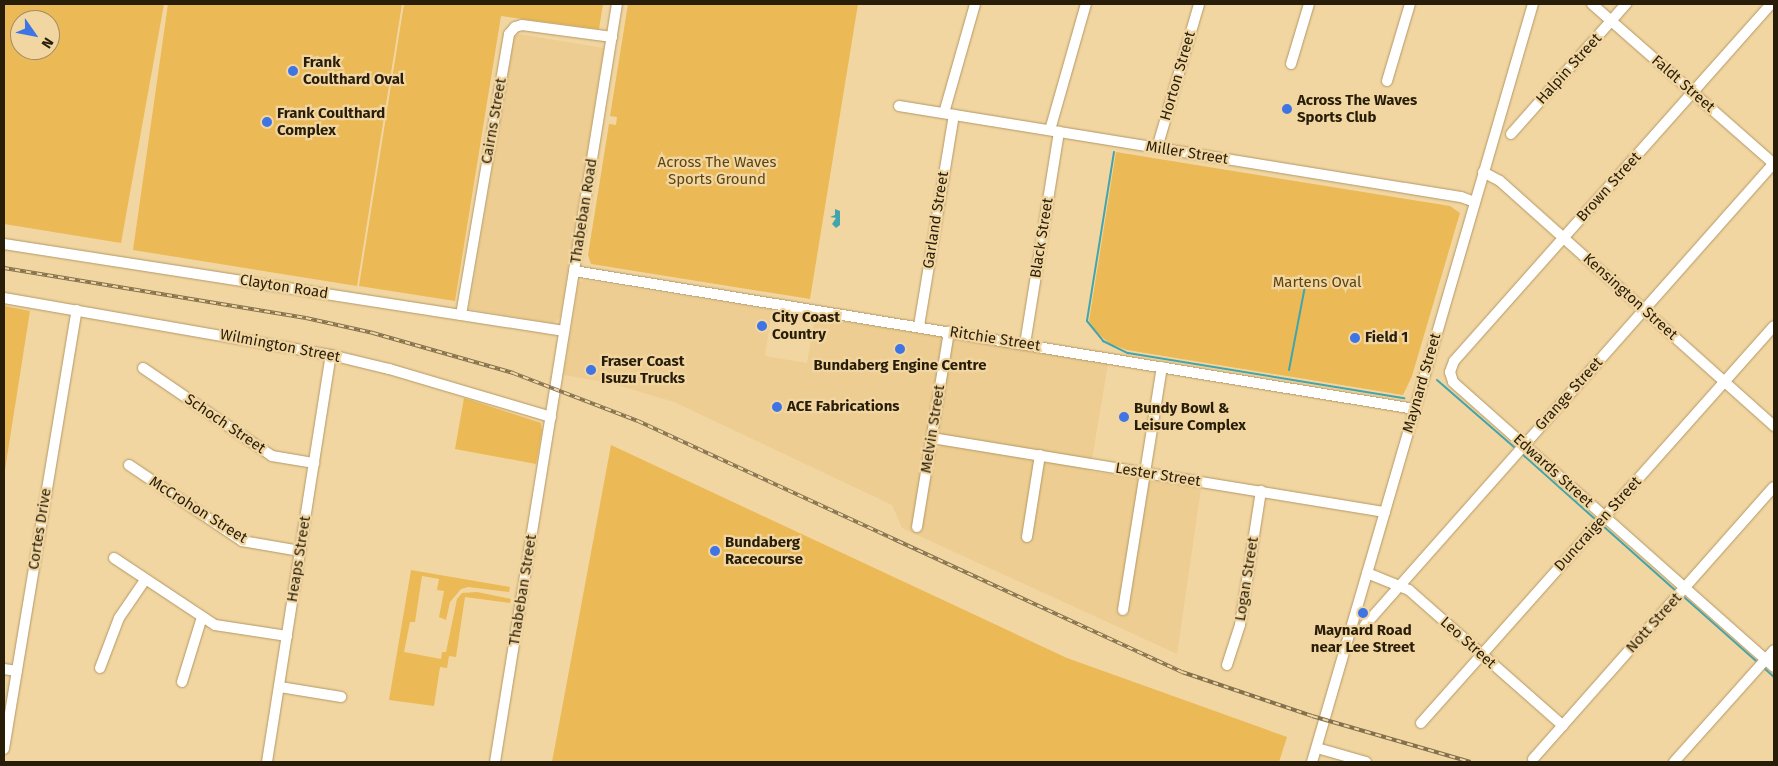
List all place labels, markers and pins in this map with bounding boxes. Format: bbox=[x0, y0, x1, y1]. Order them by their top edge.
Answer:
place label: Frank Coulthard Oval bbox=[303, 53, 404, 88]
marker: Frank Coulthard Oval bbox=[287, 65, 299, 77]
place label: Across The Waves Sports Club bbox=[1297, 91, 1417, 126]
marker: Across The Waves Sports Club bbox=[1281, 103, 1293, 115]
place label: Frank Coulthard Complex bbox=[277, 104, 385, 139]
marker: Frank Coulthard Complex bbox=[261, 116, 273, 128]
place label: City Coast Country bbox=[772, 308, 840, 343]
marker: City Coast Country bbox=[756, 320, 768, 332]
place label: Field 1 bbox=[1365, 329, 1408, 347]
marker: Field 1 bbox=[1349, 332, 1361, 344]
marker: Bundaberg Engine Centre bbox=[894, 343, 906, 355]
place label: Fraser Coast Isuzu Trucks bbox=[601, 352, 685, 387]
place label: Bundaberg Engine Centre bbox=[814, 357, 986, 375]
marker: Fraser Coast Isuzu Trucks bbox=[585, 364, 597, 376]
place label: ACE Fabrications bbox=[787, 398, 900, 416]
place label: Bundy Bowl & Leisure Complex bbox=[1134, 399, 1246, 434]
marker: ACE Fabrications bbox=[771, 401, 783, 413]
marker: Bundy Bowl & Leisure Complex bbox=[1118, 411, 1130, 423]
place label: Bundaberg Racecourse bbox=[725, 533, 803, 568]
marker: Bundaberg Racecourse bbox=[709, 545, 721, 557]
marker: Maynard Road near Lee Street bbox=[1357, 607, 1369, 619]
place label: Maynard Road near Lee Street bbox=[1311, 621, 1415, 656]

